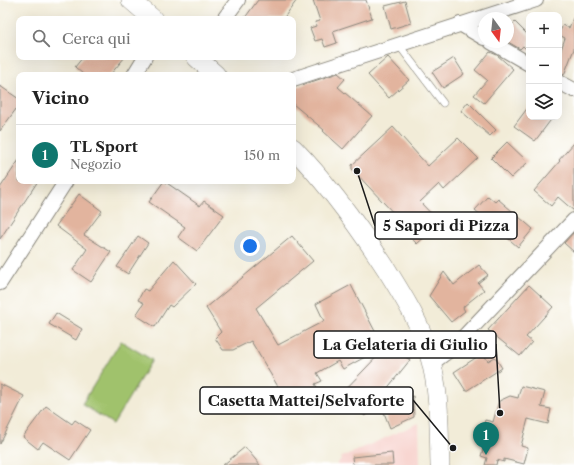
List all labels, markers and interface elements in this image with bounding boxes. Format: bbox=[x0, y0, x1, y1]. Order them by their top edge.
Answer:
north arrow bbox=[478, 12, 514, 48]
map controls bbox=[526, 12, 562, 120]
button: + bbox=[526, 12, 562, 48]
search box bbox=[16, 16, 296, 60]
icon: search bbox=[30, 27, 52, 49]
text: Cerca qui bbox=[62, 29, 131, 48]
button: − bbox=[526, 48, 562, 84]
button: layers bbox=[526, 84, 562, 120]
text: Vicino bbox=[32, 88, 89, 108]
text: TL Sport bbox=[70, 137, 138, 156]
text: 1 bbox=[42, 147, 48, 163]
text: 150 m bbox=[244, 147, 280, 163]
text: Negozio bbox=[70, 156, 121, 172]
callout: 5 Sapori di Pizza bbox=[375, 212, 517, 239]
text: 5 Sapori di Pizza bbox=[383, 216, 510, 235]
your location bbox=[240, 236, 260, 256]
callout: La Gelateria di Giulio bbox=[314, 331, 496, 358]
text: La Gelateria di Giulio bbox=[322, 335, 488, 354]
callout: Casetta Mattei/Selvaforte bbox=[200, 387, 413, 414]
text: Casetta Mattei/Selvaforte bbox=[208, 391, 404, 410]
pin: 1 bbox=[473, 422, 499, 455]

